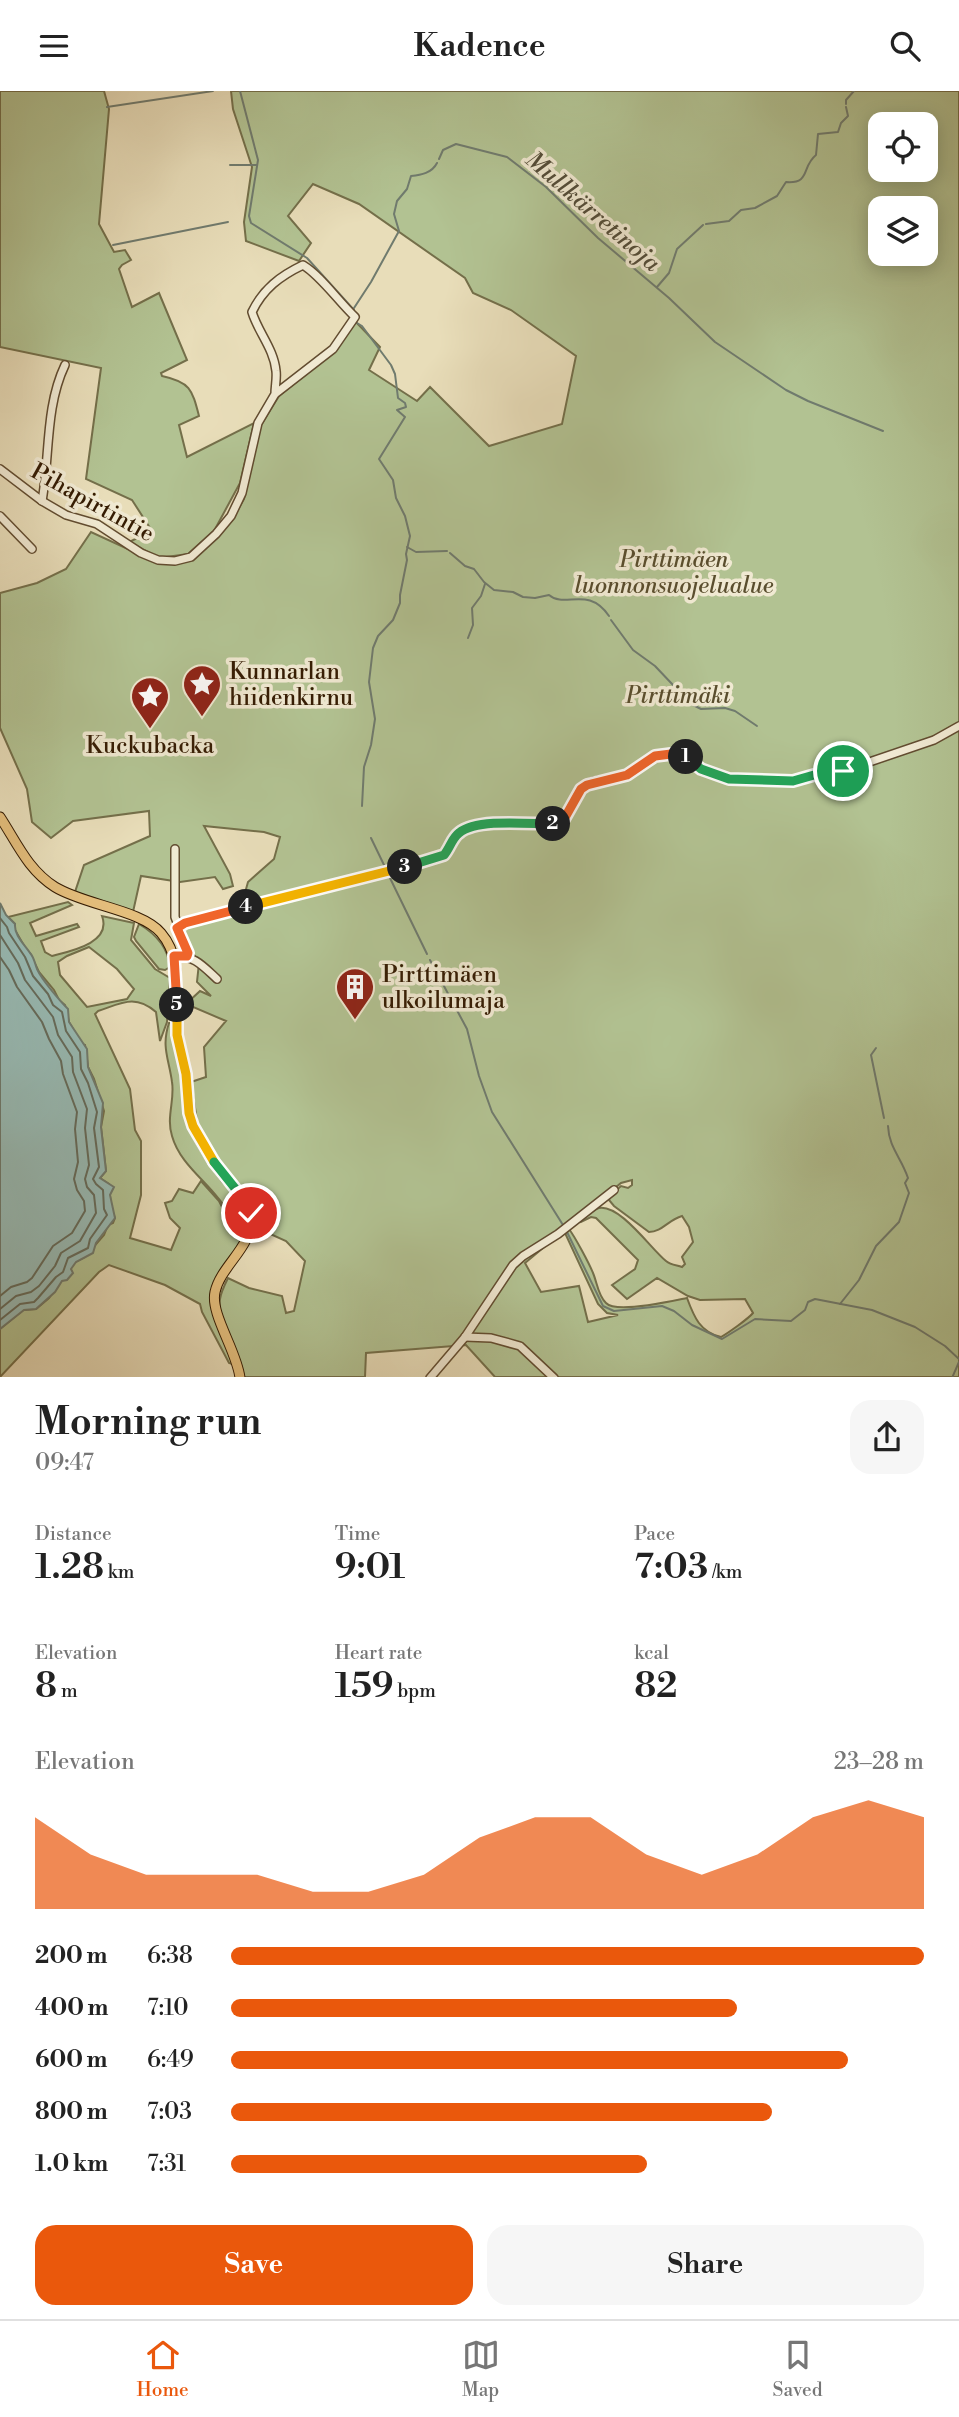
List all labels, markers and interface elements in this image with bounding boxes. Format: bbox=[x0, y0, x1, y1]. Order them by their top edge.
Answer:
text: Kadence bbox=[414, 26, 546, 66]
icon: menu bbox=[35, 27, 73, 65]
icon: search bbox=[886, 27, 924, 65]
map controls bbox=[868, 112, 938, 266]
button: locate bbox=[868, 112, 938, 182]
water label: Mullkärretinoja bbox=[519, 145, 666, 279]
button: layers bbox=[868, 196, 938, 266]
street label: Pihapirtintie bbox=[26, 457, 159, 548]
park label: Pirttimäen luonnonsuojelualue bbox=[574, 546, 774, 600]
place label: Kunnarlan hiidenkirnu bbox=[229, 658, 353, 712]
place icon: Kunnarlan hiidenkirnu bbox=[181, 663, 223, 718]
place icon: Kuckubacka bbox=[129, 675, 171, 730]
park label: Pirttimäki bbox=[625, 682, 731, 710]
place label: Kuckubacka bbox=[86, 732, 215, 760]
pin: 1 bbox=[668, 739, 704, 775]
pin bbox=[813, 741, 873, 801]
text: 1 bbox=[681, 744, 690, 768]
icon: arrive bbox=[824, 752, 862, 790]
pin: 2 bbox=[536, 807, 570, 841]
text: 2 bbox=[547, 811, 558, 835]
pin: 3 bbox=[388, 849, 422, 885]
text: 3 bbox=[399, 854, 410, 878]
pin: 4 bbox=[229, 889, 264, 925]
text: 4 bbox=[239, 894, 252, 918]
place label: Pirttimäen ulkoilumaja bbox=[382, 961, 505, 1015]
building icon: Pirttimäen ulkoilumaja bbox=[334, 966, 376, 1021]
pin: 5 bbox=[160, 988, 194, 1023]
text: 5 bbox=[171, 992, 182, 1016]
pin bbox=[221, 1183, 281, 1243]
icon: check bbox=[232, 1194, 270, 1232]
text: Morning run bbox=[35, 1399, 261, 1446]
button: share bbox=[850, 1400, 924, 1474]
text: 09:47 bbox=[35, 1449, 94, 1477]
text: Distance bbox=[35, 1522, 112, 1546]
text: Time bbox=[335, 1522, 380, 1546]
text: Pace bbox=[634, 1522, 675, 1546]
text: 1.28 bbox=[35, 1546, 104, 1589]
text: 9:01 bbox=[335, 1546, 405, 1589]
text: 7:03 bbox=[634, 1546, 708, 1589]
text: km bbox=[104, 1560, 134, 1584]
text: /km bbox=[708, 1560, 742, 1584]
text: Elevation bbox=[35, 1641, 117, 1665]
text: Heart rate bbox=[335, 1641, 422, 1665]
text: kcal bbox=[634, 1641, 669, 1665]
text: 8 bbox=[35, 1665, 57, 1708]
text: 159 bbox=[335, 1665, 394, 1708]
text: 82 bbox=[634, 1665, 678, 1708]
text: m bbox=[57, 1679, 78, 1703]
text: bpm bbox=[394, 1679, 436, 1703]
text: Elevation bbox=[35, 1748, 135, 1776]
text: 23–28 m bbox=[834, 1748, 924, 1776]
text: 200 m bbox=[35, 1942, 107, 1970]
text: 6:38 bbox=[147, 1942, 193, 1970]
text: 400 m bbox=[35, 1994, 108, 2022]
text: 7:10 bbox=[147, 1994, 189, 2022]
text: 600 m bbox=[35, 2046, 108, 2074]
text: 6:49 bbox=[147, 2046, 194, 2074]
text: 800 m bbox=[35, 2098, 108, 2126]
text: 7:03 bbox=[147, 2098, 192, 2126]
text: 1.0 km bbox=[35, 2150, 108, 2178]
text: 7:31 bbox=[147, 2150, 186, 2178]
button: Save bbox=[35, 2225, 473, 2305]
button: Share bbox=[487, 2225, 924, 2305]
tab: Home bbox=[136, 2336, 189, 2402]
tab: Map bbox=[462, 2336, 500, 2402]
tab: Saved bbox=[773, 2336, 822, 2402]

